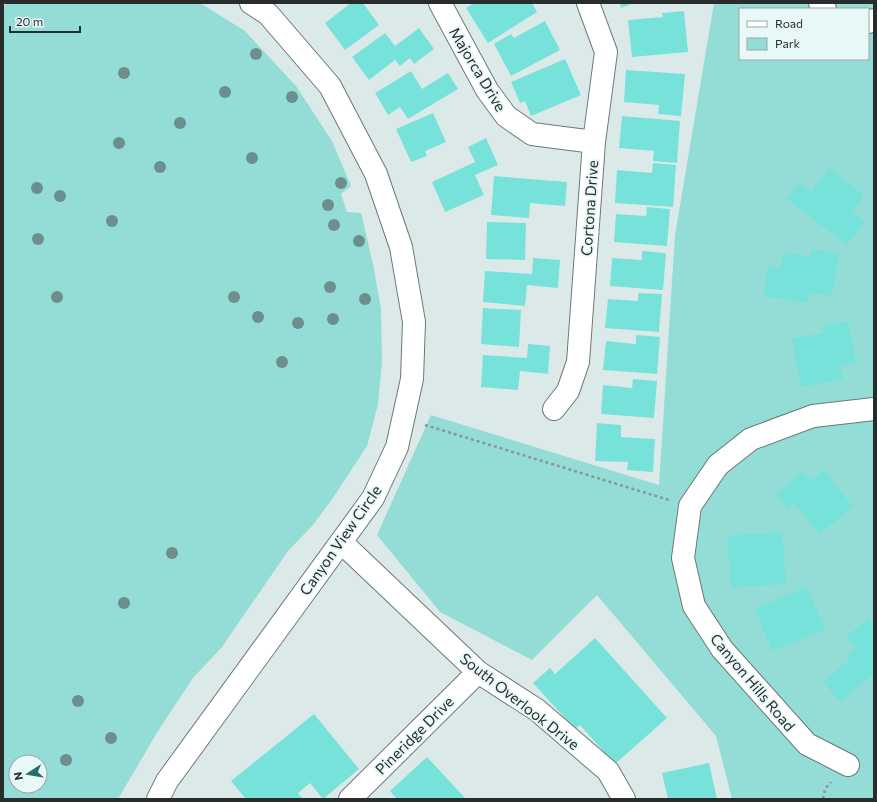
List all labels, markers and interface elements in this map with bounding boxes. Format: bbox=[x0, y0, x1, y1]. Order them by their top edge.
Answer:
scale bar bbox=[10, 8, 80, 34]
legend bbox=[739, 8, 869, 60]
text: 20 m bbox=[16, 14, 43, 28]
text: Road bbox=[775, 16, 803, 30]
street label: Majorca Drive bbox=[446, 24, 510, 114]
text: Park bbox=[775, 36, 801, 50]
street label: Cortona Drive bbox=[577, 160, 601, 256]
street label: Canyon View Circle bbox=[295, 481, 385, 599]
street label: Canyon Hills Road bbox=[707, 630, 799, 734]
street label: South Overlook Drive bbox=[457, 649, 583, 753]
street label: Pineridge Drive bbox=[371, 692, 457, 778]
north arrow bbox=[8, 754, 48, 794]
text: N bbox=[11, 771, 25, 782]

